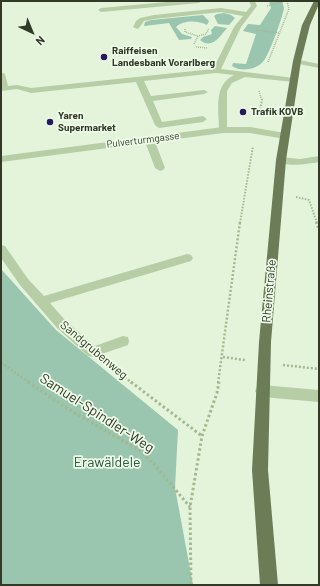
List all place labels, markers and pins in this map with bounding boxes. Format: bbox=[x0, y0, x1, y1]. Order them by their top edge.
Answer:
place label: Raiffeisen Landesbank Vorarlberg bbox=[112, 45, 215, 68]
marker: Raiffeisen Landesbank Vorarlberg bbox=[99, 52, 109, 62]
place label: Trafik KOVB bbox=[251, 106, 303, 118]
marker: Trafik KOVB bbox=[238, 107, 248, 117]
place label: Yaren Supermarket bbox=[58, 110, 116, 134]
marker: Yaren Supermarket bbox=[45, 117, 55, 127]

